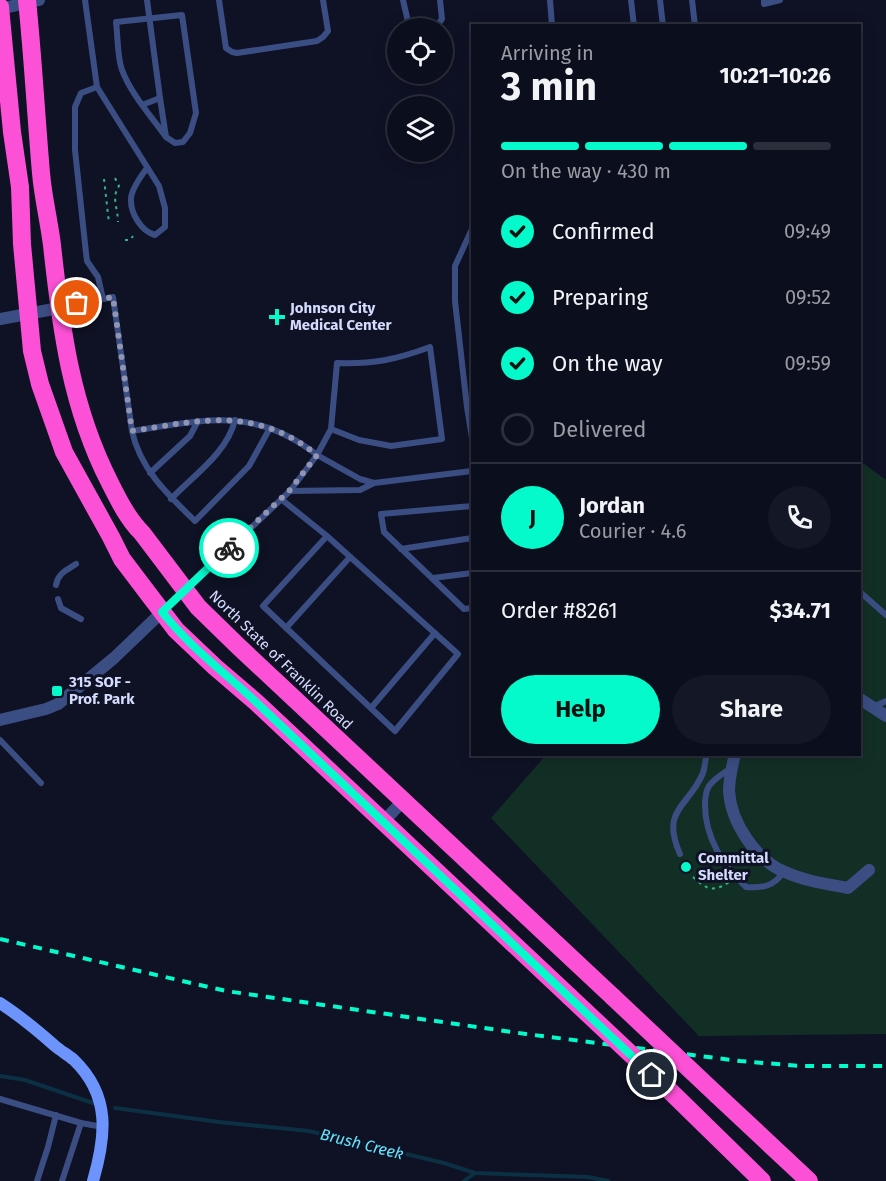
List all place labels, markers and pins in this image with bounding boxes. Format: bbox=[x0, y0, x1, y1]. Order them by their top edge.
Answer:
pin bbox=[51, 277, 102, 328]
place label: Johnson City Medical Center bbox=[289, 299, 392, 334]
marker: Johnson City Medical Center bbox=[268, 308, 286, 326]
place label: 315 SOF - Prof. Park bbox=[68, 673, 135, 708]
marker: 315 SOF - Prof. Park bbox=[50, 684, 64, 698]
place label: Committal Shelter bbox=[698, 849, 769, 884]
marker: Committal Shelter bbox=[679, 860, 693, 874]
pin bbox=[626, 1049, 677, 1100]

